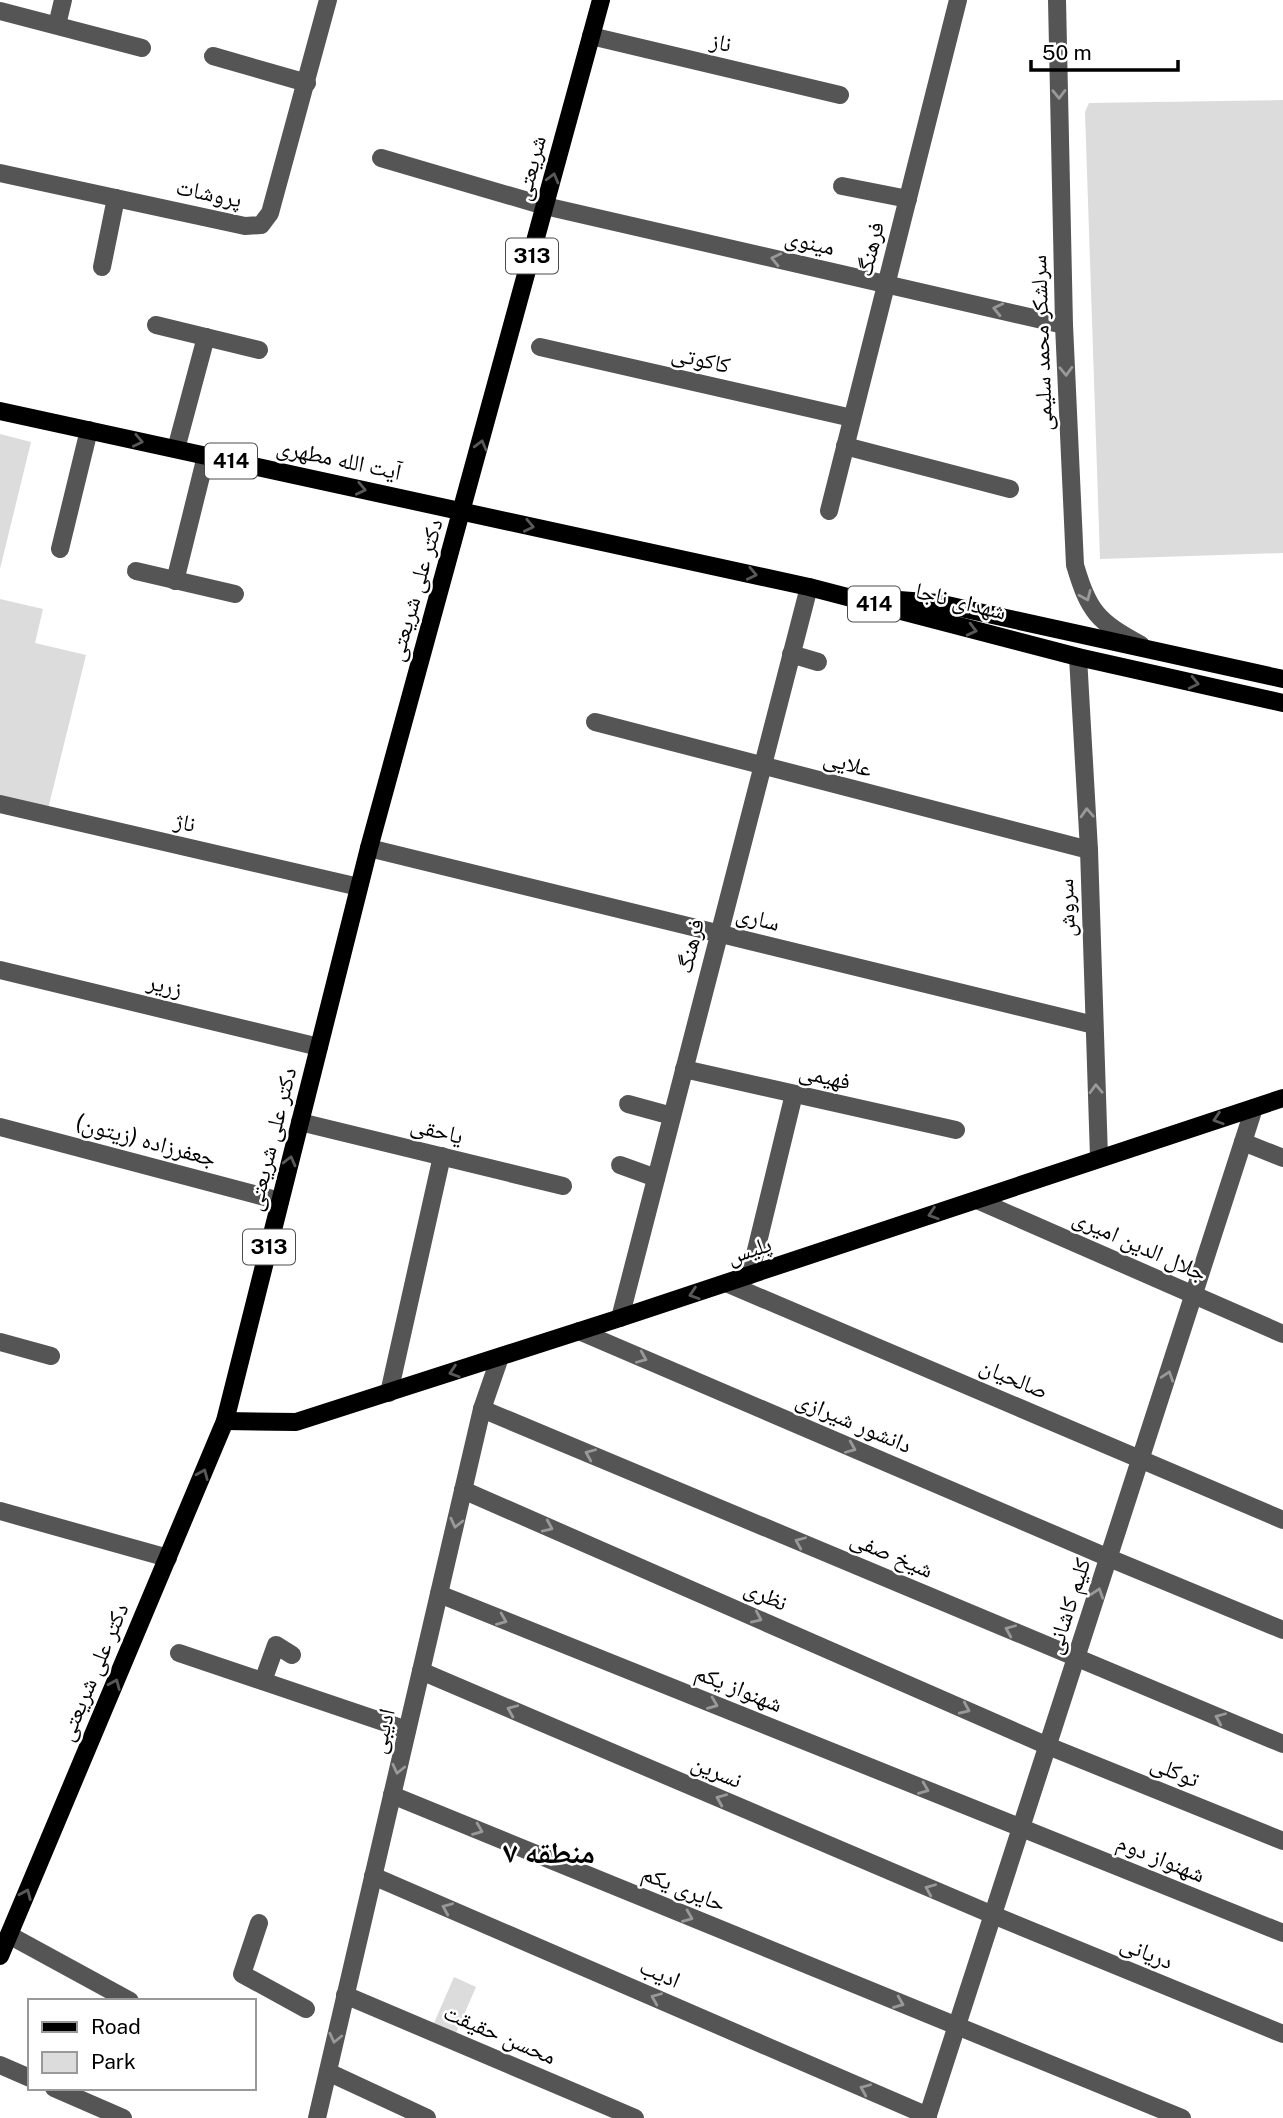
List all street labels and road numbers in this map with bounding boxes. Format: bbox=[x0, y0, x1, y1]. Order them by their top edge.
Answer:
street label: ناز bbox=[707, 26, 734, 57]
street label: شریعتی bbox=[508, 133, 552, 203]
street label: پروشات bbox=[173, 172, 245, 214]
street label: فرهنگ bbox=[850, 219, 889, 279]
street label: مینوی bbox=[782, 223, 838, 261]
road number: 313 bbox=[506, 238, 558, 274]
street label: سرلشکر محمد سلیمی bbox=[1024, 254, 1058, 432]
street label: کاکوتی bbox=[669, 339, 734, 379]
street label: آیت الله مطهری bbox=[274, 432, 405, 486]
road number: 414 bbox=[205, 444, 257, 478]
street label: دکتر علی شریعتی bbox=[381, 516, 449, 664]
street label: شهدای ناجا bbox=[913, 576, 1009, 626]
road number: 414 bbox=[848, 586, 900, 622]
street label: علایی bbox=[821, 743, 876, 783]
street label: ناژ bbox=[171, 806, 198, 837]
street label: سروش bbox=[1051, 878, 1081, 938]
street label: ساری bbox=[733, 899, 783, 937]
street label: فرهنگ bbox=[670, 916, 709, 976]
street label: زریر bbox=[144, 967, 185, 1002]
street label: فهیمی bbox=[797, 1057, 853, 1095]
street label: دکتر علی شریعتی bbox=[240, 1064, 302, 1214]
street label: جعفرزاده (زیتون) bbox=[73, 1108, 219, 1172]
street label: یاحقی bbox=[408, 1110, 466, 1150]
street label: جلال الدین امیری bbox=[1069, 1203, 1211, 1287]
road number: 313 bbox=[243, 1230, 295, 1264]
street label: پلیس bbox=[723, 1230, 775, 1270]
street label: صالحیان bbox=[976, 1351, 1052, 1405]
street label: دانشور شیرازی bbox=[792, 1385, 916, 1459]
street label: شیخ صفی bbox=[846, 1524, 938, 1585]
street label: کلیم کاشانی bbox=[1039, 1554, 1099, 1658]
street label: نظری bbox=[740, 1573, 792, 1617]
street label: دکتر علی شریعتی bbox=[51, 1599, 135, 1745]
street label: شهنواز یکم bbox=[690, 1658, 787, 1720]
street label: ادیبی bbox=[363, 1706, 401, 1756]
street label: نسرین bbox=[687, 1748, 747, 1794]
street label: توکلی bbox=[1147, 1749, 1203, 1793]
street label: شهنواز دوم bbox=[1112, 1828, 1209, 1890]
street label: حایری یکم bbox=[637, 1859, 730, 1919]
street label: دریانی bbox=[1117, 1929, 1177, 1975]
street label: ادیب bbox=[635, 1952, 685, 1994]
street label: محسن حقیقت bbox=[439, 1998, 561, 2070]

